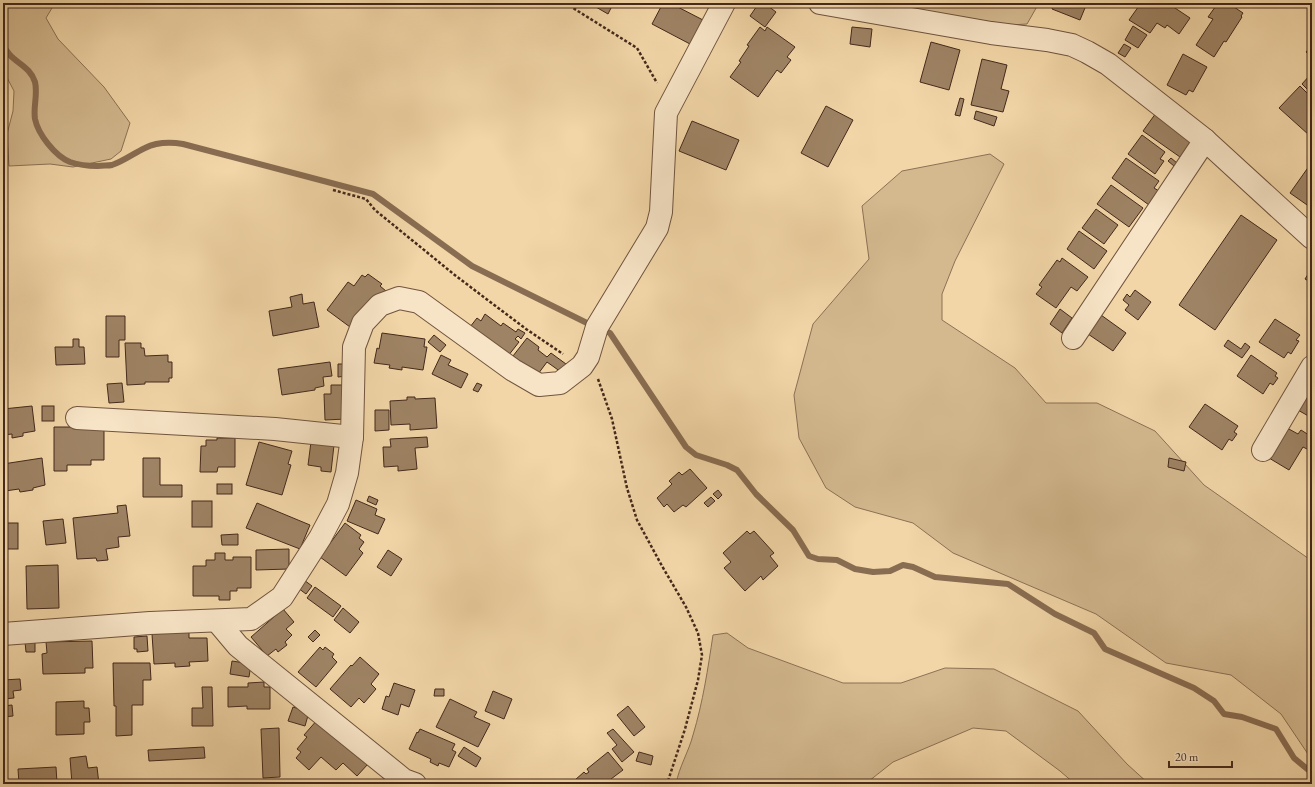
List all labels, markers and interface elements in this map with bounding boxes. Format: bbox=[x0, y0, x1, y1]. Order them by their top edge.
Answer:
scale bar bbox=[1169, 743, 1232, 769]
text: 20 m bbox=[1175, 749, 1199, 765]

